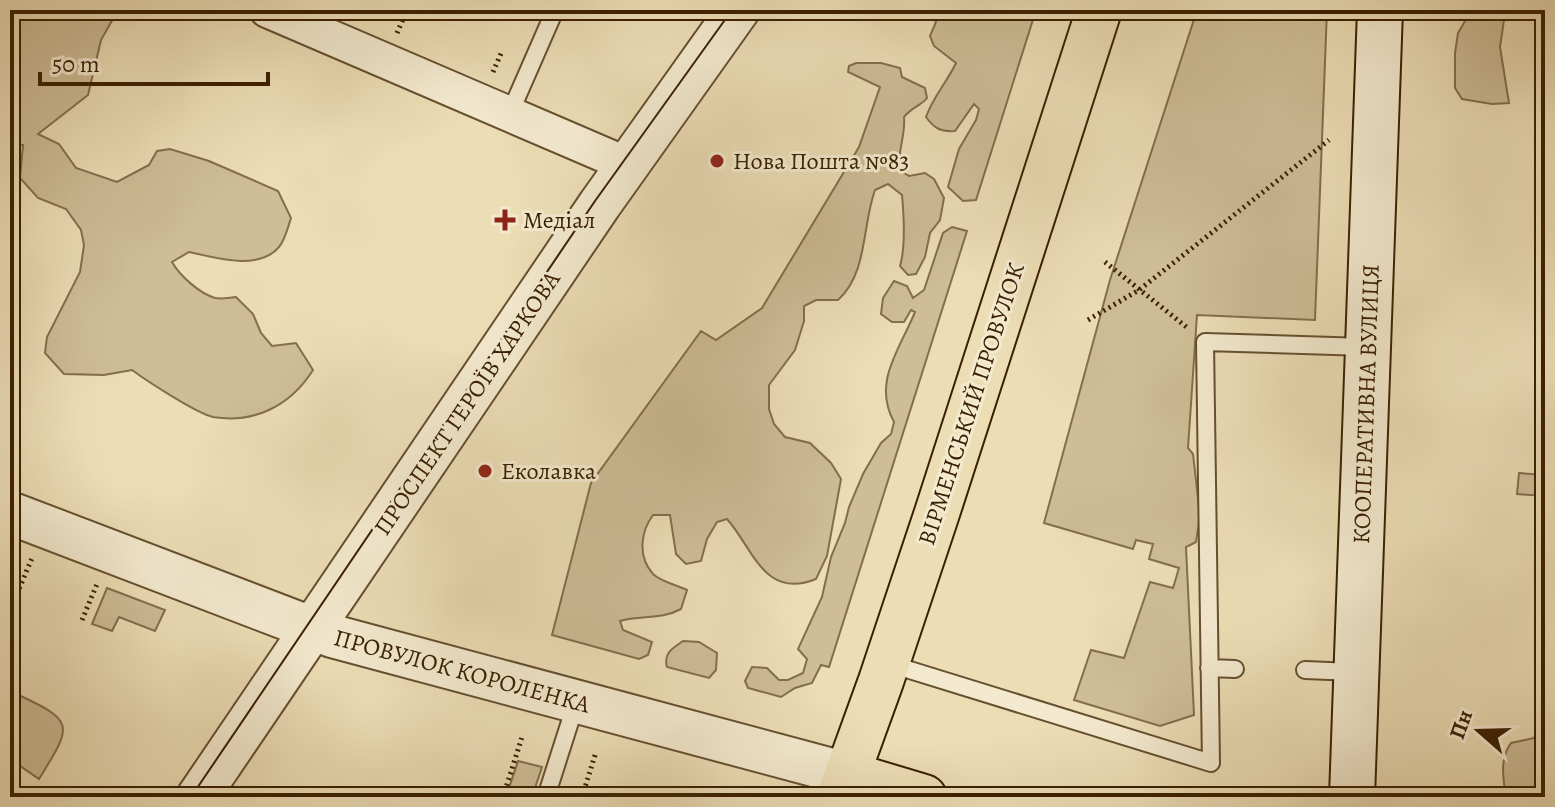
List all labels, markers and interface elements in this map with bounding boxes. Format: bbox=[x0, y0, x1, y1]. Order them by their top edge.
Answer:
scale bar bbox=[40, 36, 268, 86]
text: 50 m bbox=[52, 48, 100, 80]
place label: Нова Пошта №83 bbox=[733, 145, 909, 177]
marker: Нова Пошта №83 bbox=[708, 152, 726, 170]
place label: Медіал bbox=[523, 204, 595, 236]
marker: Медіал bbox=[494, 209, 516, 231]
street label: ВІРМЕНСЬКИЙ ПРОВУЛОК bbox=[910, 258, 1032, 549]
street label: КООПЕРАТИВНА ВУЛИЦЯ bbox=[1345, 263, 1387, 545]
street label: ПРОСПЕКТ ГЕРОЇВ ХАРКОВА bbox=[366, 264, 568, 541]
place label: Еколавка bbox=[501, 455, 596, 487]
marker: Еколавка bbox=[476, 462, 494, 480]
street label: ПРОВУЛОК КОРОЛЕНКА bbox=[330, 621, 595, 721]
north arrow bbox=[1439, 691, 1519, 771]
text: Пн bbox=[1442, 706, 1480, 743]

